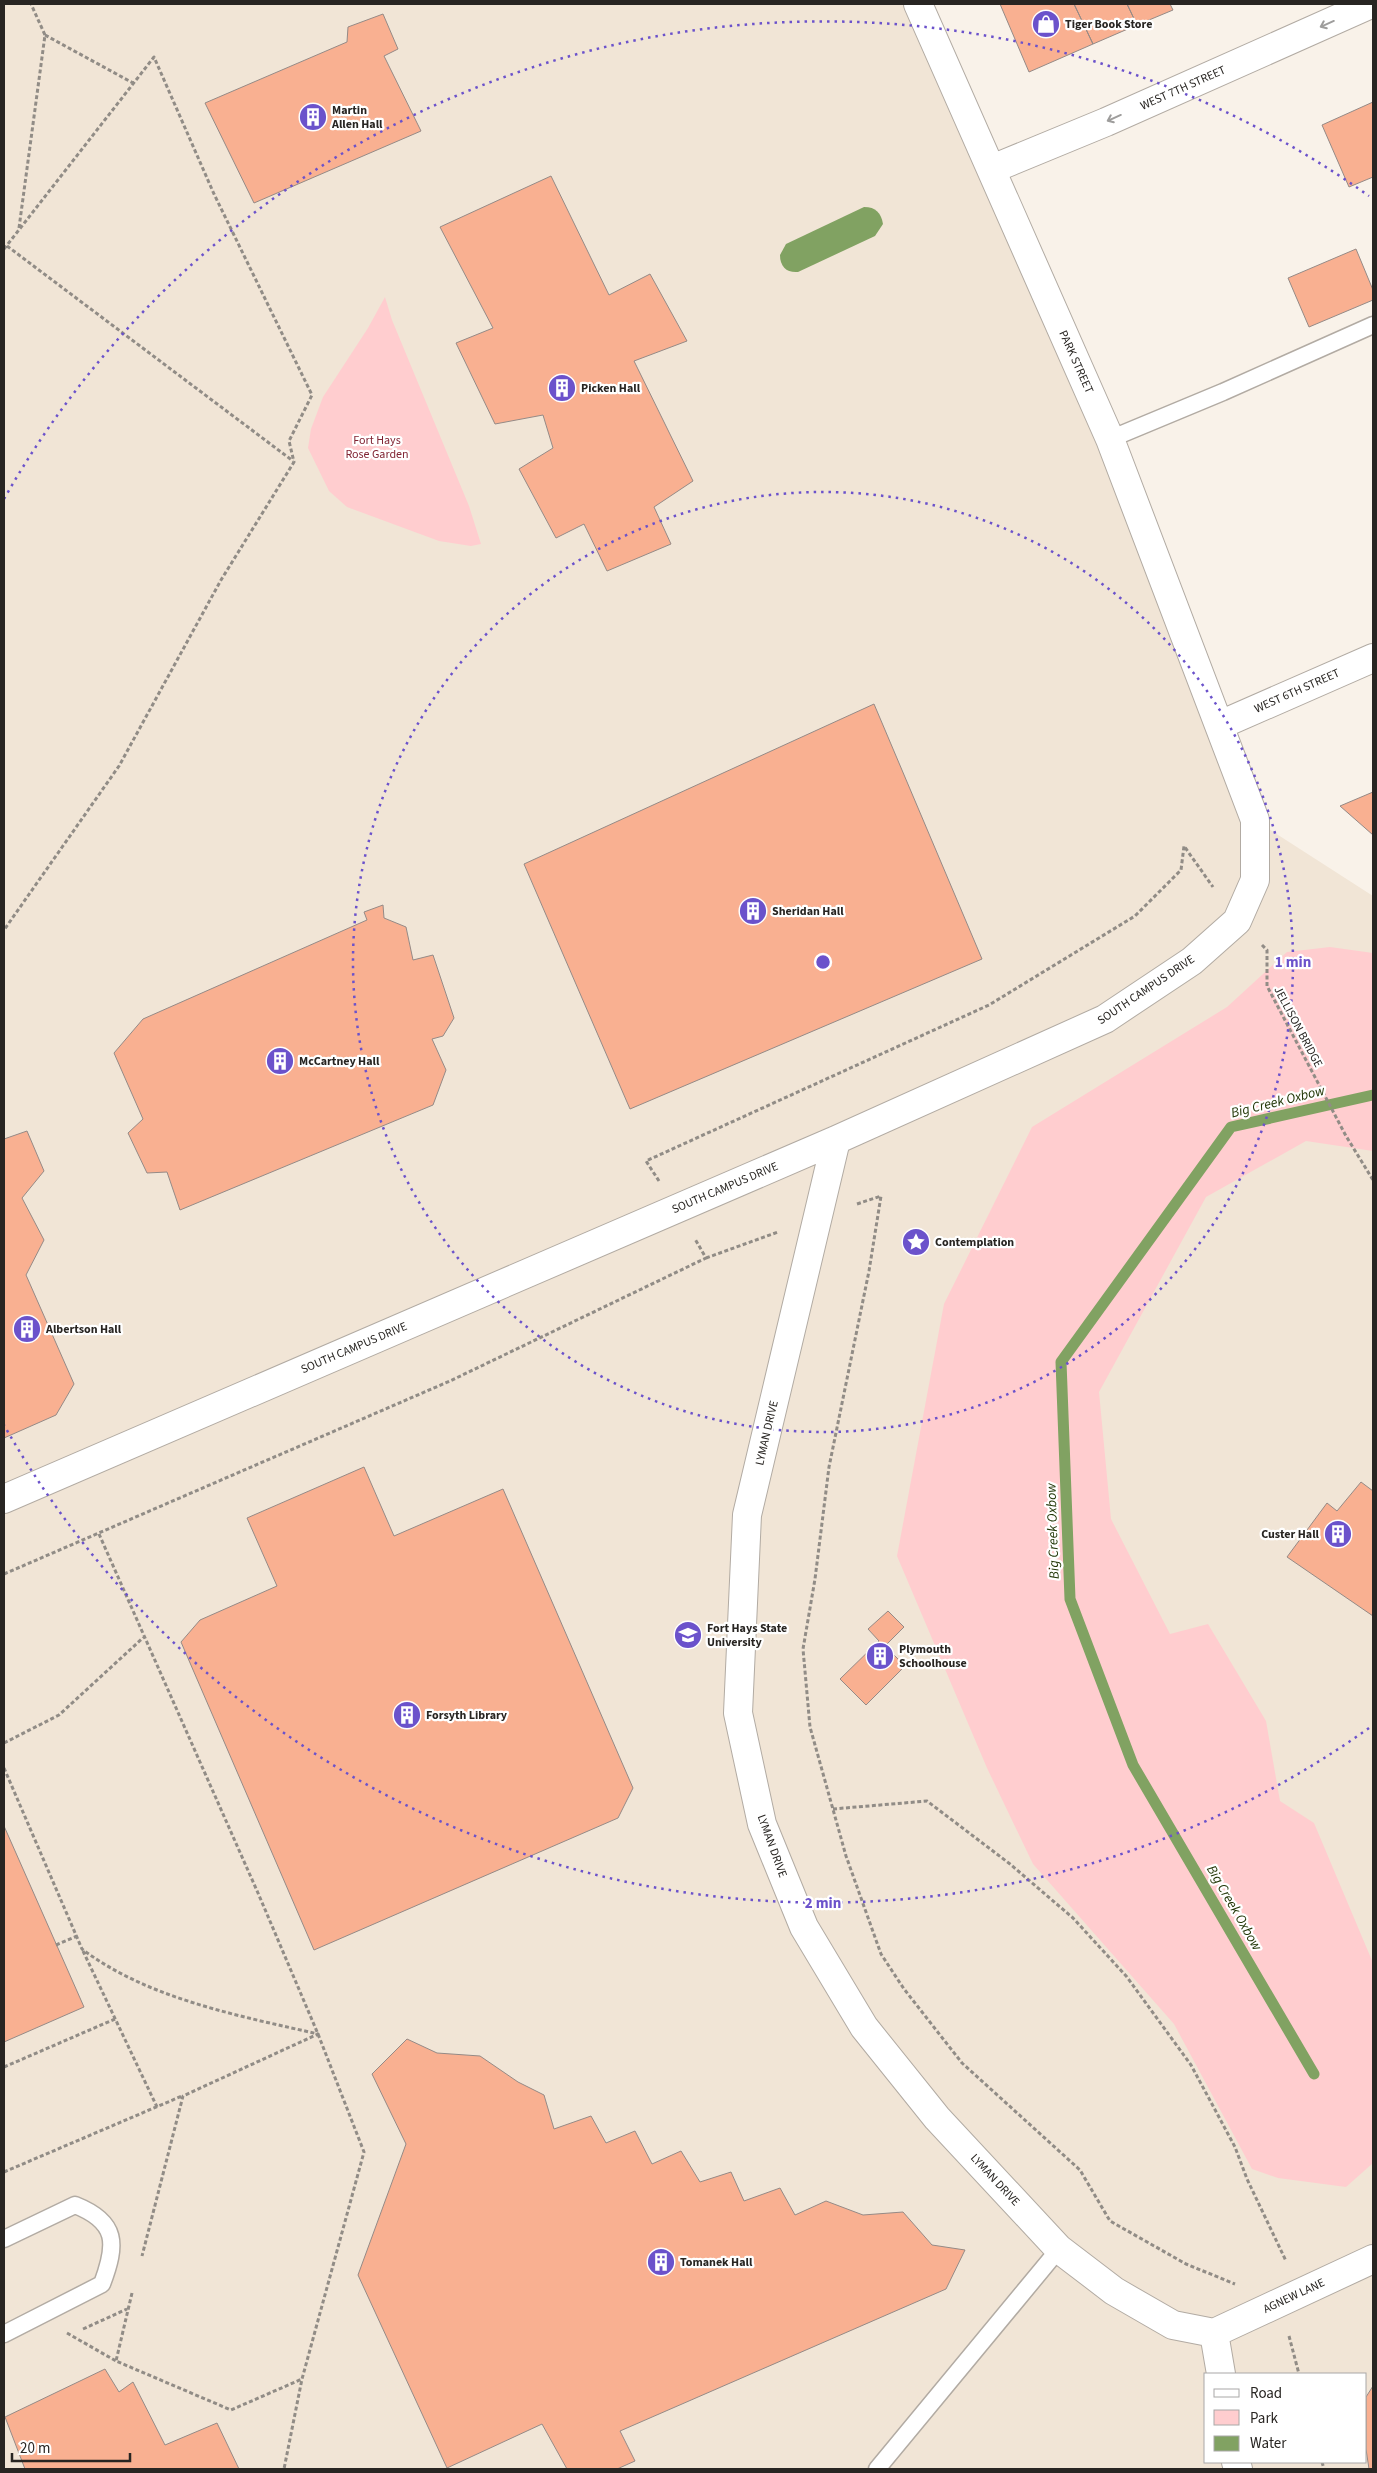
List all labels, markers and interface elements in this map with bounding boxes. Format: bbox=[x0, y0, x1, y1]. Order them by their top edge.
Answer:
shop icon: Tiger Book Store bbox=[1031, 9, 1061, 39]
place label: Tiger Book Store bbox=[1065, 16, 1152, 33]
one-way arrow bbox=[1320, 19, 1335, 29]
street label: WEST 7TH STREET bbox=[1138, 61, 1229, 114]
building icon: Martin Allen Hall bbox=[298, 102, 328, 132]
place label: Martin Allen Hall bbox=[331, 102, 383, 133]
one-way arrow bbox=[1107, 115, 1122, 124]
street label: PARK STREET bbox=[1055, 328, 1098, 397]
building icon: Picken Hall bbox=[547, 373, 577, 403]
place label: Picken Hall bbox=[581, 380, 641, 397]
park label: Fort Hays Rose Garden bbox=[345, 432, 409, 463]
street label: WEST 6TH STREET bbox=[1252, 664, 1343, 717]
building icon: Sheridan Hall bbox=[738, 896, 768, 926]
place label: Sheridan Hall bbox=[772, 903, 844, 920]
street label: SOUTH CAMPUS DRIVE bbox=[1094, 951, 1198, 1029]
text: 1 min bbox=[1275, 952, 1311, 973]
centre of rings bbox=[814, 953, 832, 971]
street label: JELLISON BRIDGE bbox=[1269, 983, 1327, 1071]
building icon: McCartney Hall bbox=[265, 1046, 295, 1076]
place label: McCartney Hall bbox=[299, 1053, 380, 1070]
water label: Big Creek Oxbow bbox=[1229, 1081, 1327, 1123]
street label: SOUTH CAMPUS DRIVE bbox=[669, 1158, 781, 1218]
place icon: Contemplation bbox=[901, 1227, 931, 1257]
place label: Contemplation bbox=[935, 1234, 1014, 1251]
building icon: Albertson Hall bbox=[12, 1314, 42, 1344]
street label: SOUTH CAMPUS DRIVE bbox=[298, 1318, 410, 1378]
place label: Albertson Hall bbox=[45, 1321, 122, 1338]
street label: LYMAN DRIVE bbox=[751, 1399, 783, 1467]
water label: Big Creek Oxbow bbox=[1041, 1483, 1065, 1579]
building icon: Custer Hall bbox=[1323, 1519, 1353, 1549]
place label: Custer Hall bbox=[1261, 1526, 1320, 1543]
school or university icon: Fort Hays State University bbox=[673, 1620, 703, 1650]
place label: Fort Hays State University bbox=[707, 1620, 787, 1651]
building icon: Plymouth Schoolhouse bbox=[865, 1641, 895, 1671]
place label: Plymouth Schoolhouse bbox=[899, 1641, 967, 1672]
building icon: Forsyth Library bbox=[392, 1700, 422, 1730]
place label: Forsyth Library bbox=[426, 1707, 508, 1724]
street label: LYMAN DRIVE bbox=[753, 1812, 791, 1880]
water label: Big Creek Oxbow bbox=[1201, 1861, 1267, 1955]
text: 2 min bbox=[805, 1893, 841, 1914]
street label: LYMAN DRIVE bbox=[966, 2150, 1024, 2210]
building icon: Tomanek Hall bbox=[646, 2247, 676, 2277]
place label: Tomanek Hall bbox=[680, 2254, 753, 2271]
street label: AGNEW LANE bbox=[1260, 2274, 1328, 2318]
legend bbox=[1204, 2373, 1367, 2463]
text: Road bbox=[1250, 2383, 1282, 2404]
text: Park bbox=[1250, 2408, 1279, 2429]
scale bar bbox=[12, 2430, 130, 2462]
text: Water bbox=[1250, 2433, 1287, 2454]
text: 20 m bbox=[20, 2438, 50, 2459]

